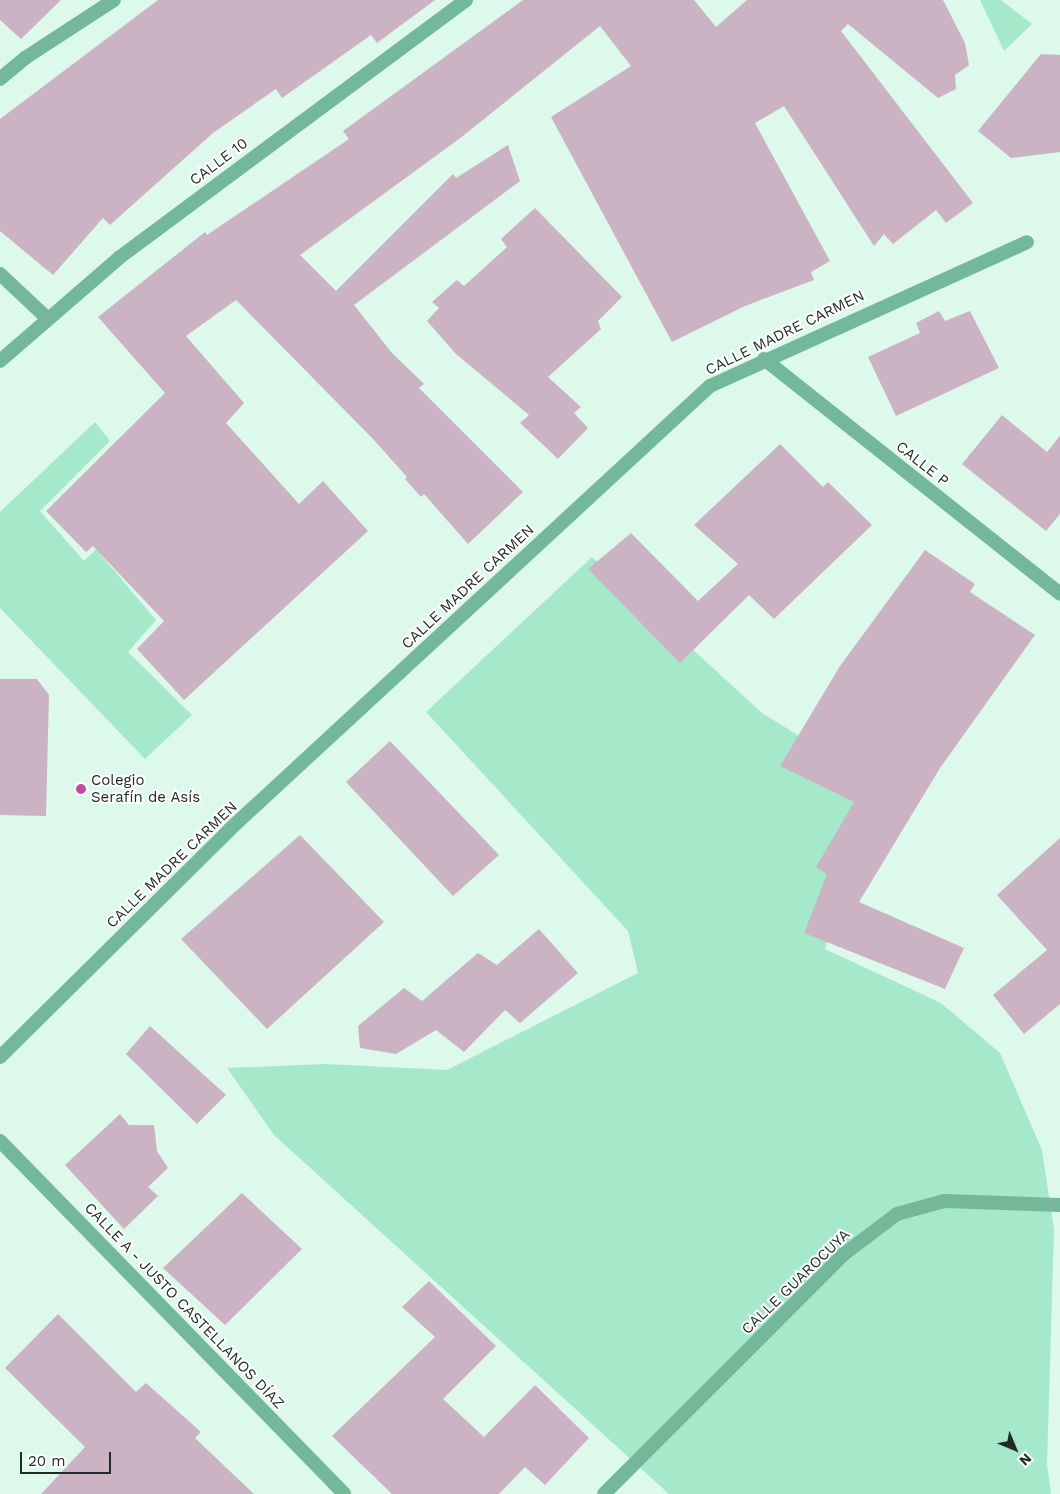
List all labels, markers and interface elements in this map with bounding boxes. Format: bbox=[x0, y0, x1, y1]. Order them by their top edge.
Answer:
street label: CALLE 10 bbox=[186, 134, 252, 190]
street label: CALLE MADRE CARMEN bbox=[703, 287, 867, 379]
street label: CALLE P bbox=[892, 438, 952, 490]
street label: CALLE MADRE CARMEN bbox=[398, 521, 538, 653]
place label: Colegio Serafín de Asís bbox=[91, 771, 201, 806]
marker: Colegio Serafín de Asís bbox=[75, 783, 87, 795]
street label: CALLE MADRE CARMEN bbox=[103, 798, 241, 932]
street label: CALLE A - JUSTO CASTELLANOS DÍAZ bbox=[80, 1199, 288, 1413]
street label: CALLE GUAROCUYA bbox=[738, 1226, 854, 1338]
north arrow bbox=[990, 1424, 1040, 1474]
scale bar bbox=[22, 1442, 114, 1474]
text: N bbox=[1016, 1450, 1035, 1469]
text: 20 m bbox=[28, 1452, 66, 1470]

